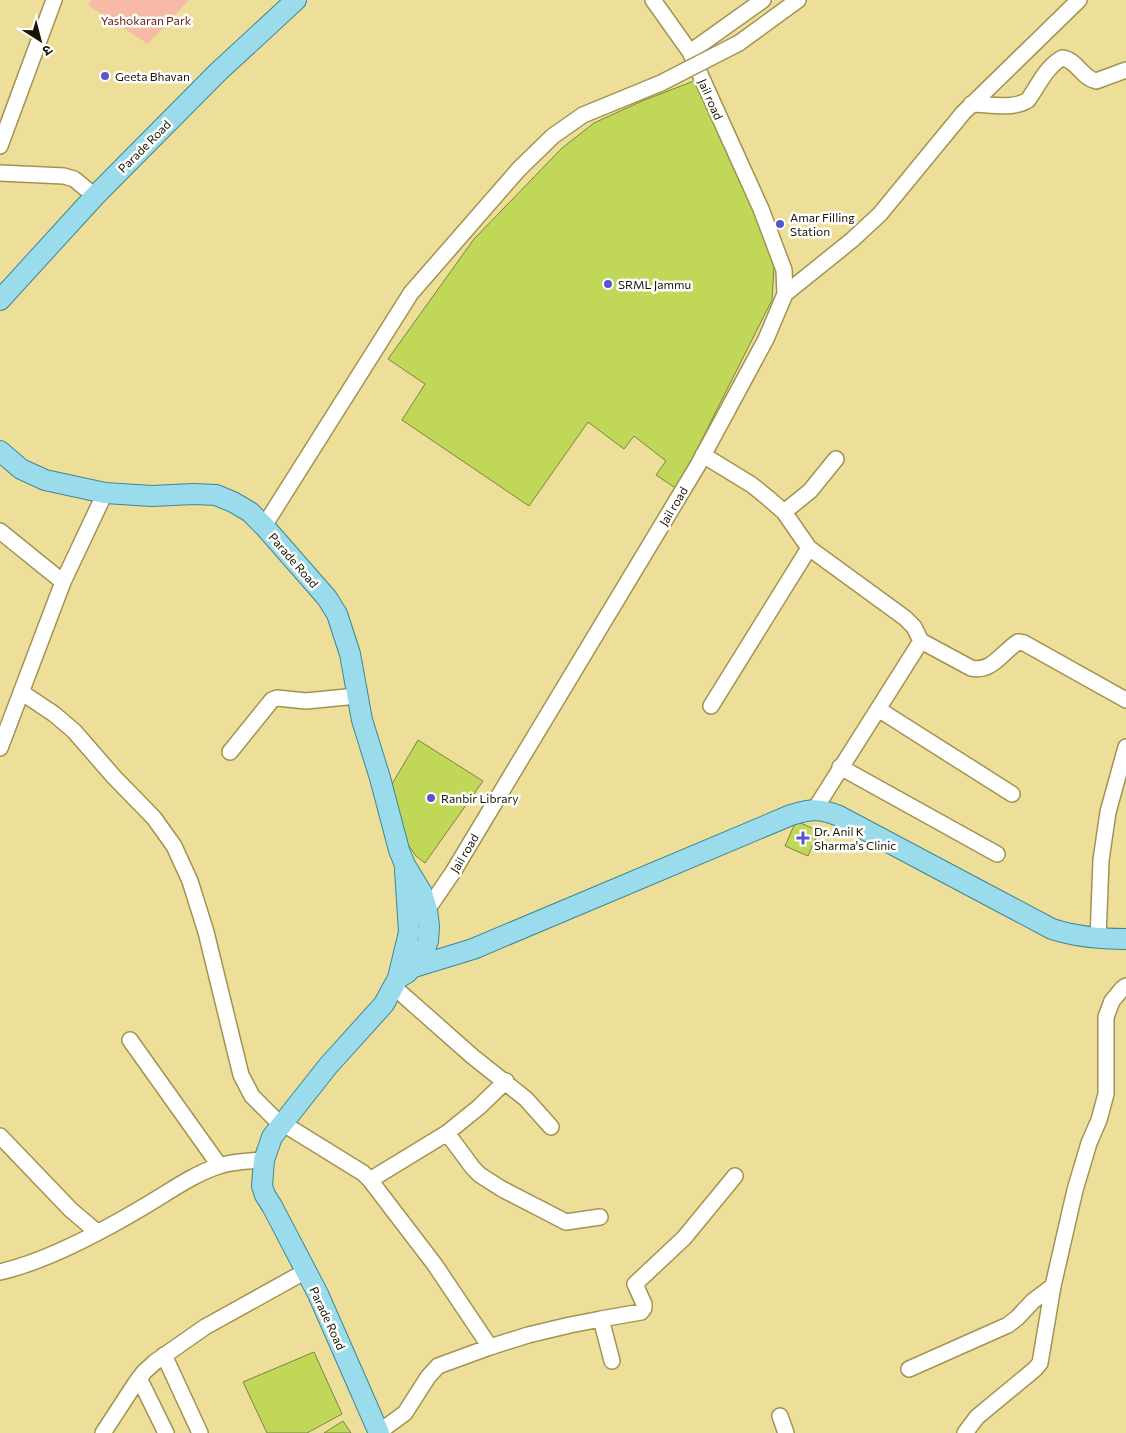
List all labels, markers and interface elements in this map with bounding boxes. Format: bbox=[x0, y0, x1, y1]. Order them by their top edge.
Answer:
park label: Yashokaran Park bbox=[101, 13, 192, 27]
north arrow bbox=[15, 15, 65, 65]
text: उ bbox=[39, 42, 56, 61]
place label: Geeta Bhavan bbox=[115, 69, 190, 83]
marker: Geeta Bhavan bbox=[99, 70, 111, 82]
street label: Jail road bbox=[695, 76, 726, 122]
street label: Parade Road bbox=[115, 117, 173, 175]
place label: Amar Filling Station bbox=[790, 210, 855, 238]
marker: Amar Filling Station bbox=[774, 218, 786, 230]
place label: SRML Jammu bbox=[618, 277, 691, 292]
marker: SRML Jammu bbox=[602, 278, 614, 290]
street label: Jail road bbox=[656, 484, 691, 529]
street label: Parade Road bbox=[266, 530, 322, 590]
place label: Ranbir Library bbox=[441, 791, 518, 805]
marker: Ranbir Library bbox=[425, 792, 437, 804]
place label: Dr. Anil K Sharma's Clinic bbox=[814, 824, 896, 852]
street label: Jail road bbox=[447, 831, 482, 876]
marker: Dr. Anil K Sharma's Clinic bbox=[796, 831, 810, 845]
street label: Parade Road bbox=[307, 1284, 349, 1352]

